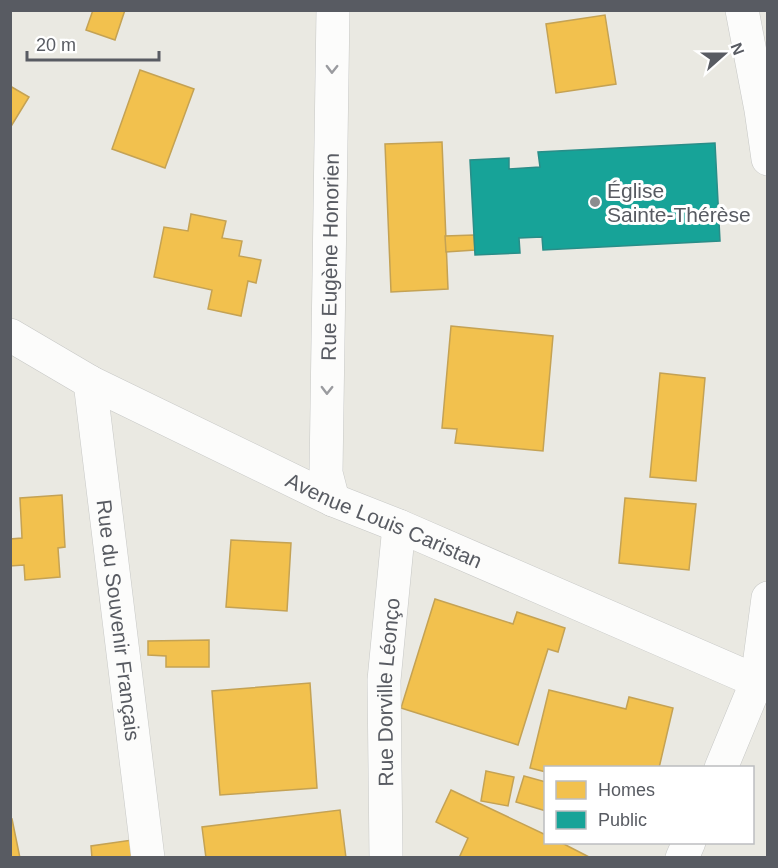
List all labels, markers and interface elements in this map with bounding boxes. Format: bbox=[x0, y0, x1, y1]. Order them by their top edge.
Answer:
scale bar bbox=[27, 24, 159, 62]
north arrow bbox=[694, 24, 754, 84]
text: 20 m bbox=[36, 35, 76, 55]
text: N bbox=[728, 40, 748, 57]
one-way arrow bbox=[326, 64, 338, 73]
street label: Rue Eugène Honorien bbox=[316, 153, 342, 361]
place label: Église Sainte-Thérèse bbox=[607, 179, 751, 226]
marker: Église Sainte-Thérèse bbox=[588, 195, 602, 209]
one-way arrow bbox=[321, 385, 333, 394]
street label: Avenue Louis Caristan bbox=[283, 468, 486, 572]
street label: Rue du Souvenir Français bbox=[93, 498, 145, 742]
street label: Rue Dorville Léonço bbox=[372, 597, 403, 787]
legend bbox=[544, 766, 754, 844]
text: Homes bbox=[598, 780, 655, 800]
text: Public bbox=[598, 810, 647, 830]

